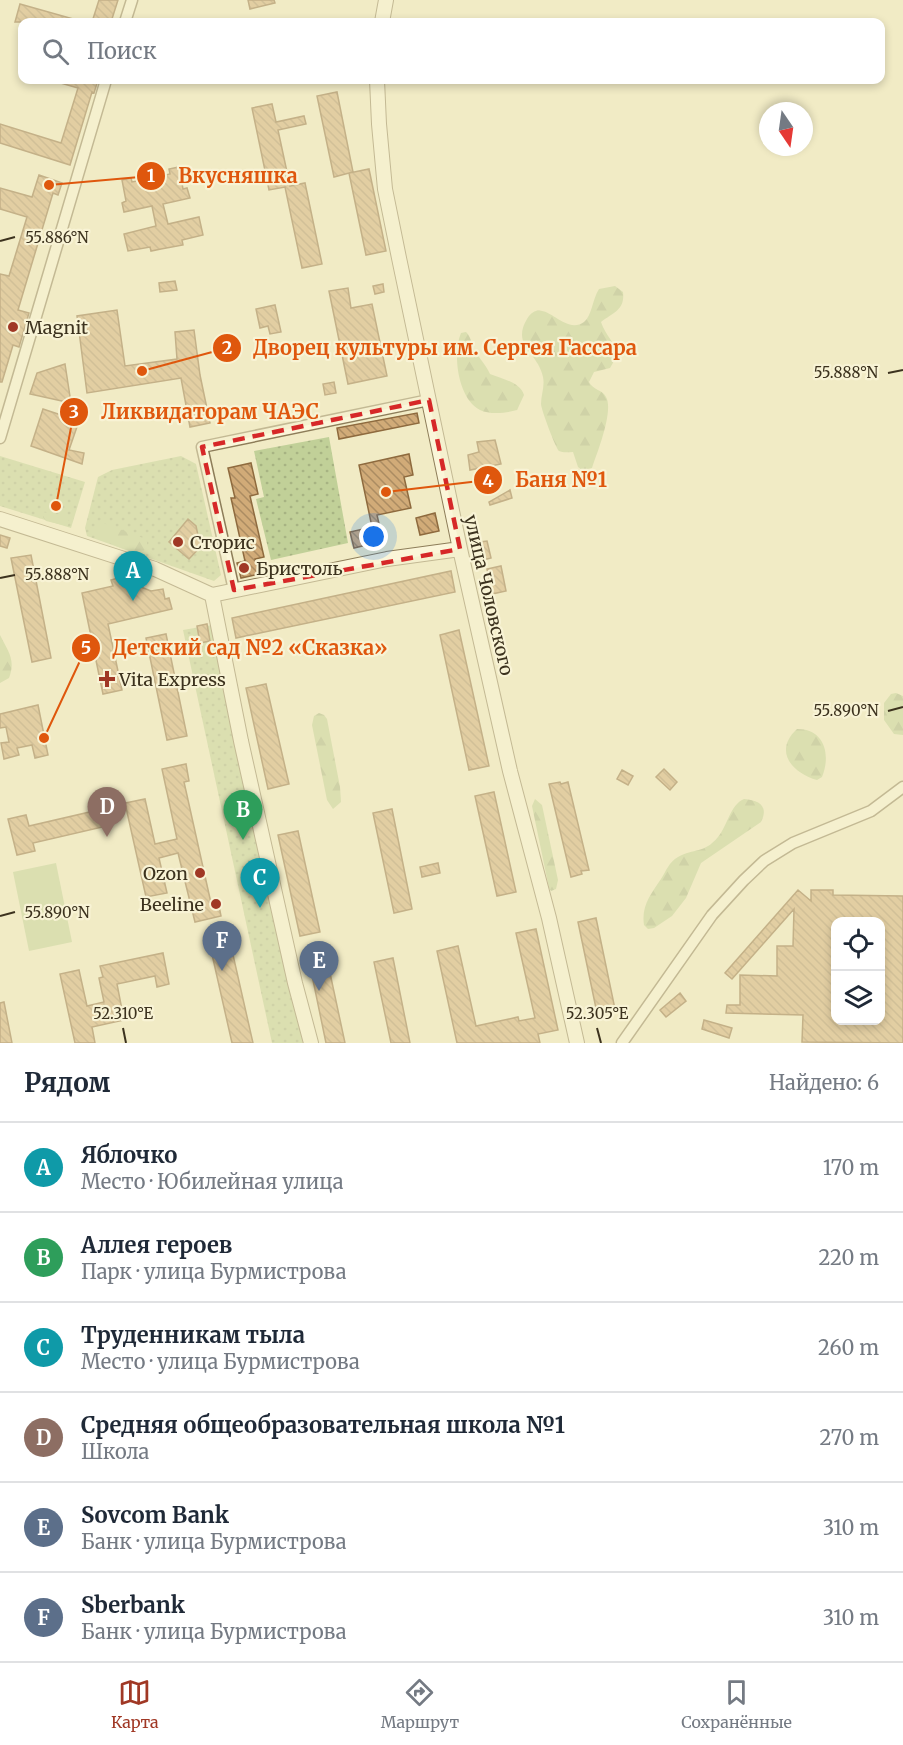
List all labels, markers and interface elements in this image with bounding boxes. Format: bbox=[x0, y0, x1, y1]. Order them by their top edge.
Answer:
search box bbox=[18, 18, 885, 84]
icon: search bbox=[39, 35, 72, 68]
text: Поиск bbox=[87, 37, 157, 65]
north arrow bbox=[759, 102, 813, 156]
callout: Вкусняшка bbox=[136, 157, 309, 195]
text: Вкусняшка bbox=[178, 163, 298, 188]
text: 1 bbox=[147, 164, 155, 187]
text: 55.886°N bbox=[25, 228, 89, 247]
place label: Magnit bbox=[25, 316, 88, 339]
marker: Magnit bbox=[6, 320, 20, 334]
callout: Дворец культуры им. Сергея Гассара bbox=[212, 329, 649, 367]
text: Дворец культуры им. Сергея Гассара bbox=[253, 335, 637, 360]
text: 2 bbox=[222, 336, 232, 359]
text: 55.888°N bbox=[814, 363, 879, 382]
callout: Ликвидаторам ЧАЭС bbox=[59, 393, 331, 431]
text: Ликвидаторам ЧАЭС bbox=[101, 399, 319, 424]
text: 3 bbox=[69, 400, 79, 423]
callout: Баня №1 bbox=[473, 461, 619, 499]
text: Баня №1 bbox=[515, 467, 607, 492]
text: 4 bbox=[482, 469, 494, 492]
street label: улица Чоловского bbox=[459, 513, 519, 677]
your location bbox=[359, 522, 388, 551]
place label: Сторис bbox=[190, 531, 255, 554]
marker: Сторис bbox=[171, 535, 185, 549]
pin: A bbox=[114, 552, 152, 601]
place label: Бристоль bbox=[256, 557, 343, 580]
marker: Бристоль bbox=[237, 561, 251, 575]
text: 55.888°N bbox=[25, 565, 90, 584]
callout: Детский сад №2 «Сказка» bbox=[71, 629, 400, 667]
text: Детский сад №2 «Сказка» bbox=[112, 635, 388, 660]
text: 5 bbox=[81, 636, 91, 659]
place label: Vita Express bbox=[118, 668, 226, 691]
marker: Vita Express bbox=[100, 672, 114, 686]
text: 55.890°N bbox=[813, 701, 879, 720]
pin: D bbox=[88, 788, 126, 837]
pin: B bbox=[224, 790, 262, 840]
pin: C bbox=[240, 858, 280, 908]
place label: Ozon bbox=[143, 862, 188, 885]
marker: Ozon bbox=[193, 866, 207, 880]
place label: Beeline bbox=[140, 893, 204, 916]
marker: Beeline bbox=[209, 897, 223, 911]
text: 55.890°N bbox=[24, 903, 90, 922]
map controls bbox=[831, 917, 885, 1025]
button: locate bbox=[831, 917, 885, 971]
pin: F bbox=[202, 922, 242, 971]
pin: E bbox=[300, 942, 338, 991]
button: layers bbox=[831, 971, 885, 1025]
text: 52.310°E bbox=[93, 1004, 153, 1023]
text: 52.305°E bbox=[566, 1004, 629, 1023]
text: Рядом bbox=[24, 1066, 110, 1099]
text: Найдено: 6 bbox=[769, 1070, 879, 1095]
text: Яблочко bbox=[81, 1141, 177, 1169]
text: A bbox=[36, 1155, 51, 1180]
text: 170 m bbox=[823, 1155, 879, 1180]
text: Место · Юбилейная улица bbox=[81, 1169, 343, 1194]
text: Аллея героев bbox=[81, 1231, 232, 1259]
text: B bbox=[37, 1245, 50, 1270]
text: 220 m bbox=[819, 1245, 879, 1270]
text: Парк · улица Бурмистрова bbox=[81, 1259, 346, 1284]
text: Труденникам тыла bbox=[81, 1321, 305, 1349]
text: C bbox=[37, 1335, 50, 1360]
text: 260 m bbox=[818, 1335, 879, 1360]
text: Место · улица Бурмистрова bbox=[81, 1349, 360, 1374]
text: Средняя общеобразовательная школа №1 bbox=[81, 1411, 565, 1439]
text: D bbox=[36, 1425, 51, 1450]
text: 270 m bbox=[819, 1425, 879, 1450]
text: Школа bbox=[81, 1439, 149, 1464]
text: Sovcom Bank bbox=[81, 1501, 229, 1529]
text: E bbox=[37, 1515, 50, 1540]
text: 310 m bbox=[823, 1515, 879, 1540]
text: Банк · улица Бурмистрова bbox=[81, 1529, 346, 1554]
text: Sberbank bbox=[81, 1591, 185, 1619]
text: F bbox=[37, 1605, 50, 1630]
text: 310 m bbox=[823, 1605, 879, 1630]
text: Банк · улица Бурмистрова bbox=[81, 1619, 346, 1644]
tab: Карта bbox=[111, 1676, 159, 1732]
tab: Маршрут bbox=[381, 1676, 459, 1732]
tab: Сохранённые bbox=[681, 1676, 792, 1732]

